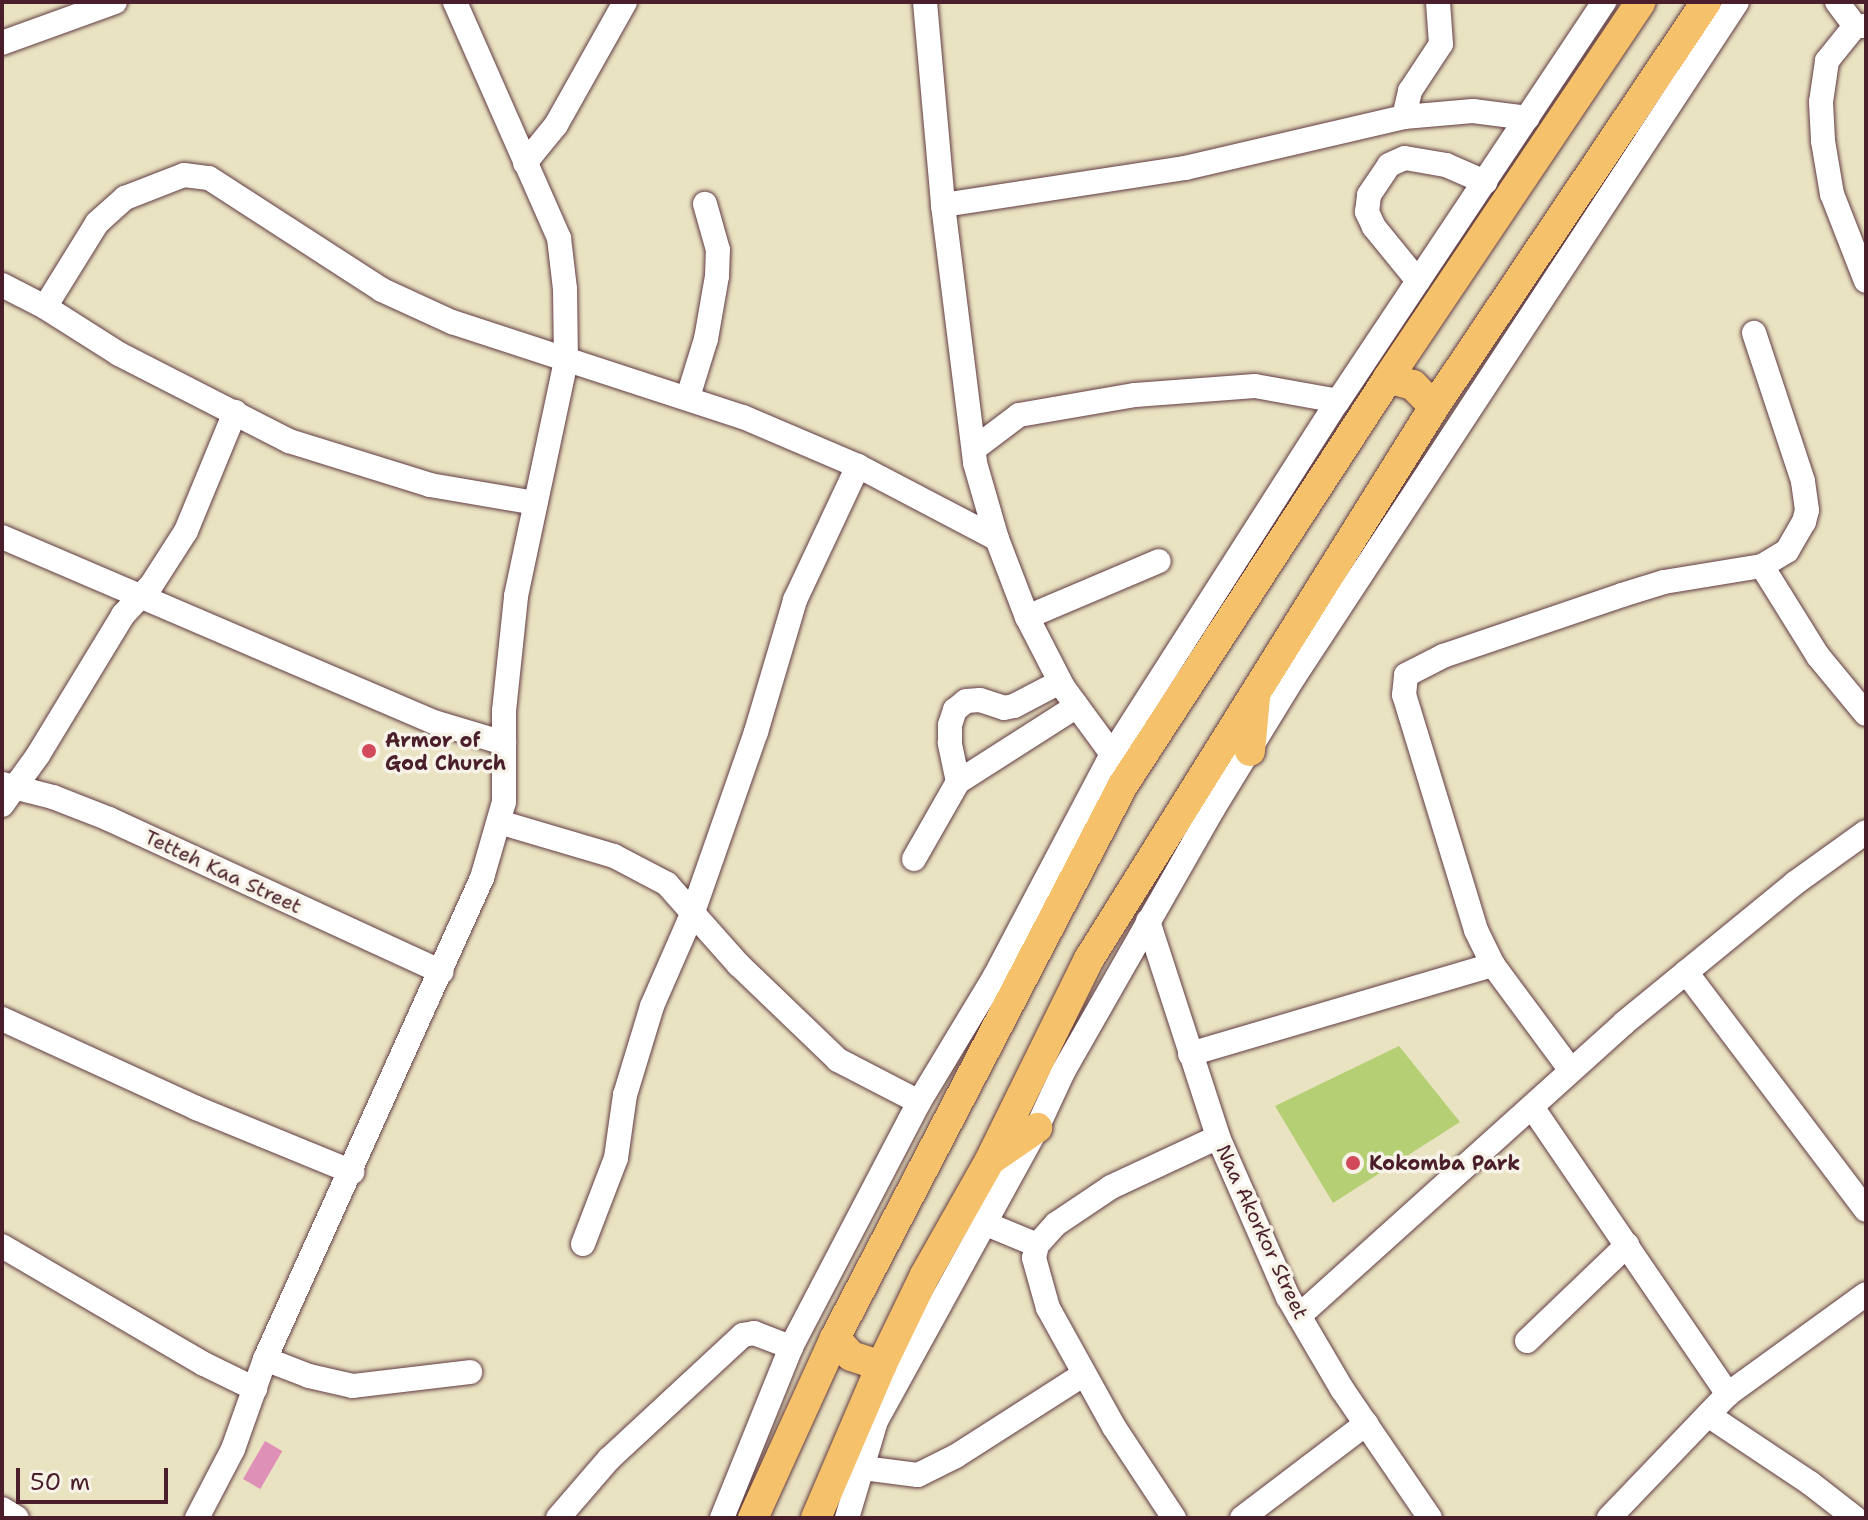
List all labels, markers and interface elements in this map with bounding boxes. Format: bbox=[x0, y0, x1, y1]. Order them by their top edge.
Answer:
place label: Armor of God Church bbox=[385, 728, 506, 775]
marker: Armor of God Church bbox=[360, 742, 378, 760]
street label: Tetteh Kaa Street bbox=[141, 825, 305, 919]
street label: Naa Akorkor Street bbox=[1211, 1141, 1313, 1323]
place label: Kokomba Park bbox=[1369, 1151, 1520, 1175]
marker: Kokomba Park bbox=[1344, 1154, 1362, 1172]
scale bar bbox=[20, 1452, 172, 1502]
text: 50 m bbox=[30, 1466, 90, 1498]

